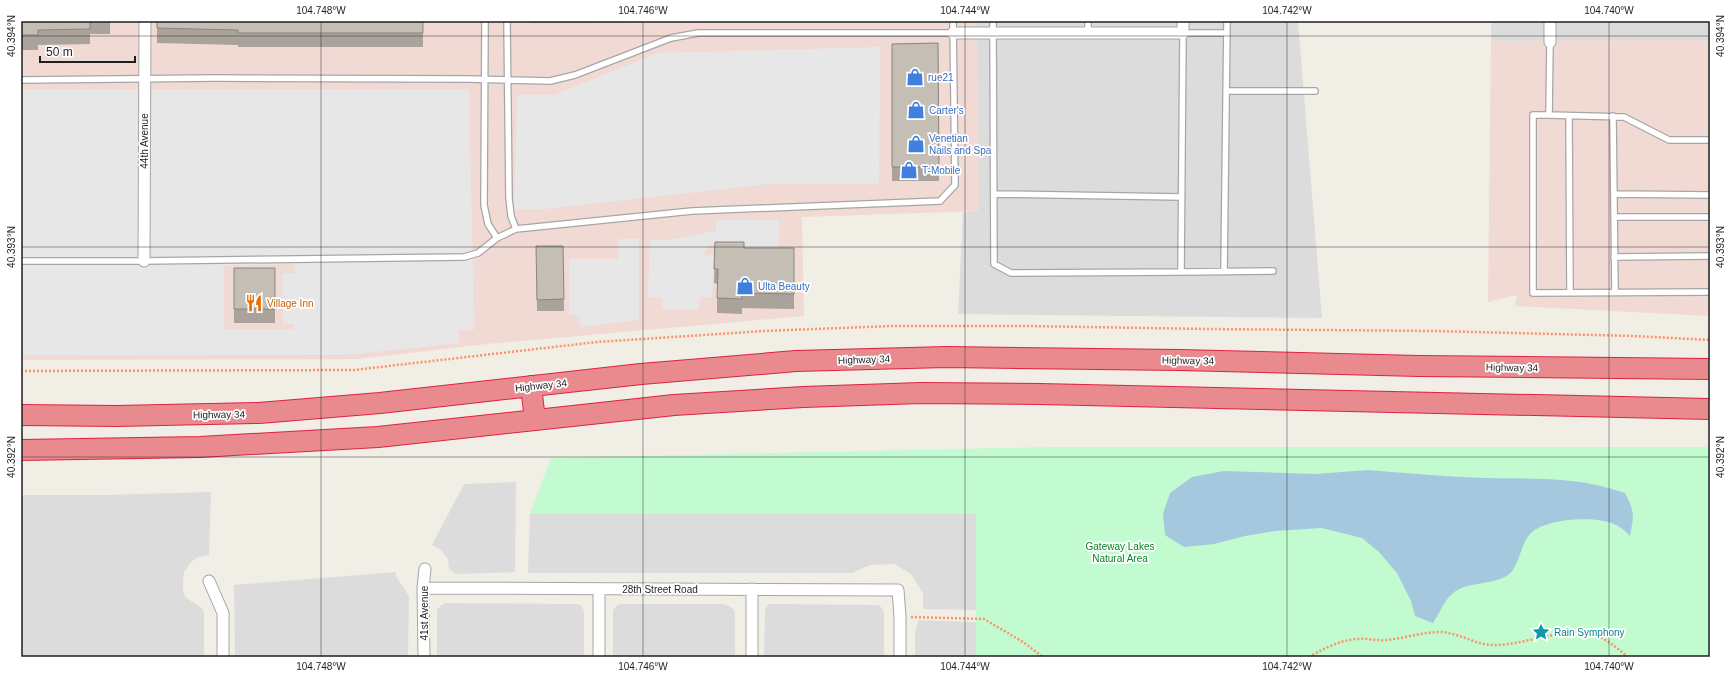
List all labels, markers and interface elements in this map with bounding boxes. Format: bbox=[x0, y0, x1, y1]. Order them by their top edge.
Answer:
text: 104.748°W bbox=[296, 5, 346, 16]
text: 104.746°W bbox=[618, 5, 668, 16]
text: 104.744°W bbox=[940, 5, 990, 16]
text: 104.742°W bbox=[1262, 5, 1312, 16]
text: 104.740°W bbox=[1584, 5, 1634, 16]
text: 40.394°N bbox=[6, 15, 17, 57]
text: 40.394°N bbox=[1715, 15, 1726, 57]
scale bar bbox=[40, 38, 135, 64]
text: 50 m bbox=[46, 45, 73, 59]
shop icon: rue21 bbox=[905, 67, 925, 87]
place label: rue21 bbox=[928, 72, 954, 83]
shop icon: Carter's bbox=[906, 100, 926, 120]
place label: Carter's bbox=[929, 105, 964, 116]
street label: 44th Avenue bbox=[139, 113, 150, 169]
place label: Venetian Nails and Spa bbox=[929, 133, 992, 156]
shop icon: Venetian Nails and Spa bbox=[906, 134, 926, 154]
shop icon: T-Mobile bbox=[899, 160, 919, 180]
place label: T-Mobile bbox=[922, 165, 961, 176]
text: 40.393°N bbox=[6, 226, 17, 268]
text: 40.393°N bbox=[1715, 226, 1726, 268]
shop icon: Ulta Beauty bbox=[735, 276, 755, 296]
place label: Ulta Beauty bbox=[758, 281, 810, 292]
restaurant icon: Village Inn bbox=[244, 293, 264, 313]
place label: Village Inn bbox=[267, 298, 314, 309]
street label: Highway 34 bbox=[838, 353, 891, 366]
street label: Highway 34 bbox=[1162, 355, 1215, 366]
street label: Highway 34 bbox=[1486, 362, 1539, 373]
street label: Highway 34 bbox=[514, 377, 568, 394]
street label: Highway 34 bbox=[193, 409, 246, 420]
text: 40.392°N bbox=[6, 436, 17, 478]
text: 40.392°N bbox=[1715, 436, 1726, 478]
park label: Gateway Lakes Natural Area bbox=[1086, 541, 1154, 564]
street label: 28th Street Road bbox=[622, 584, 698, 595]
street label: 41st Avenue bbox=[419, 585, 430, 640]
place icon: Rain Symphony bbox=[1531, 622, 1551, 642]
place label: Rain Symphony bbox=[1554, 627, 1625, 638]
text: 104.748°W bbox=[296, 661, 346, 672]
text: 104.746°W bbox=[618, 661, 668, 672]
text: 104.744°W bbox=[940, 661, 990, 672]
text: 104.742°W bbox=[1262, 661, 1312, 672]
text: 104.740°W bbox=[1584, 661, 1634, 672]

